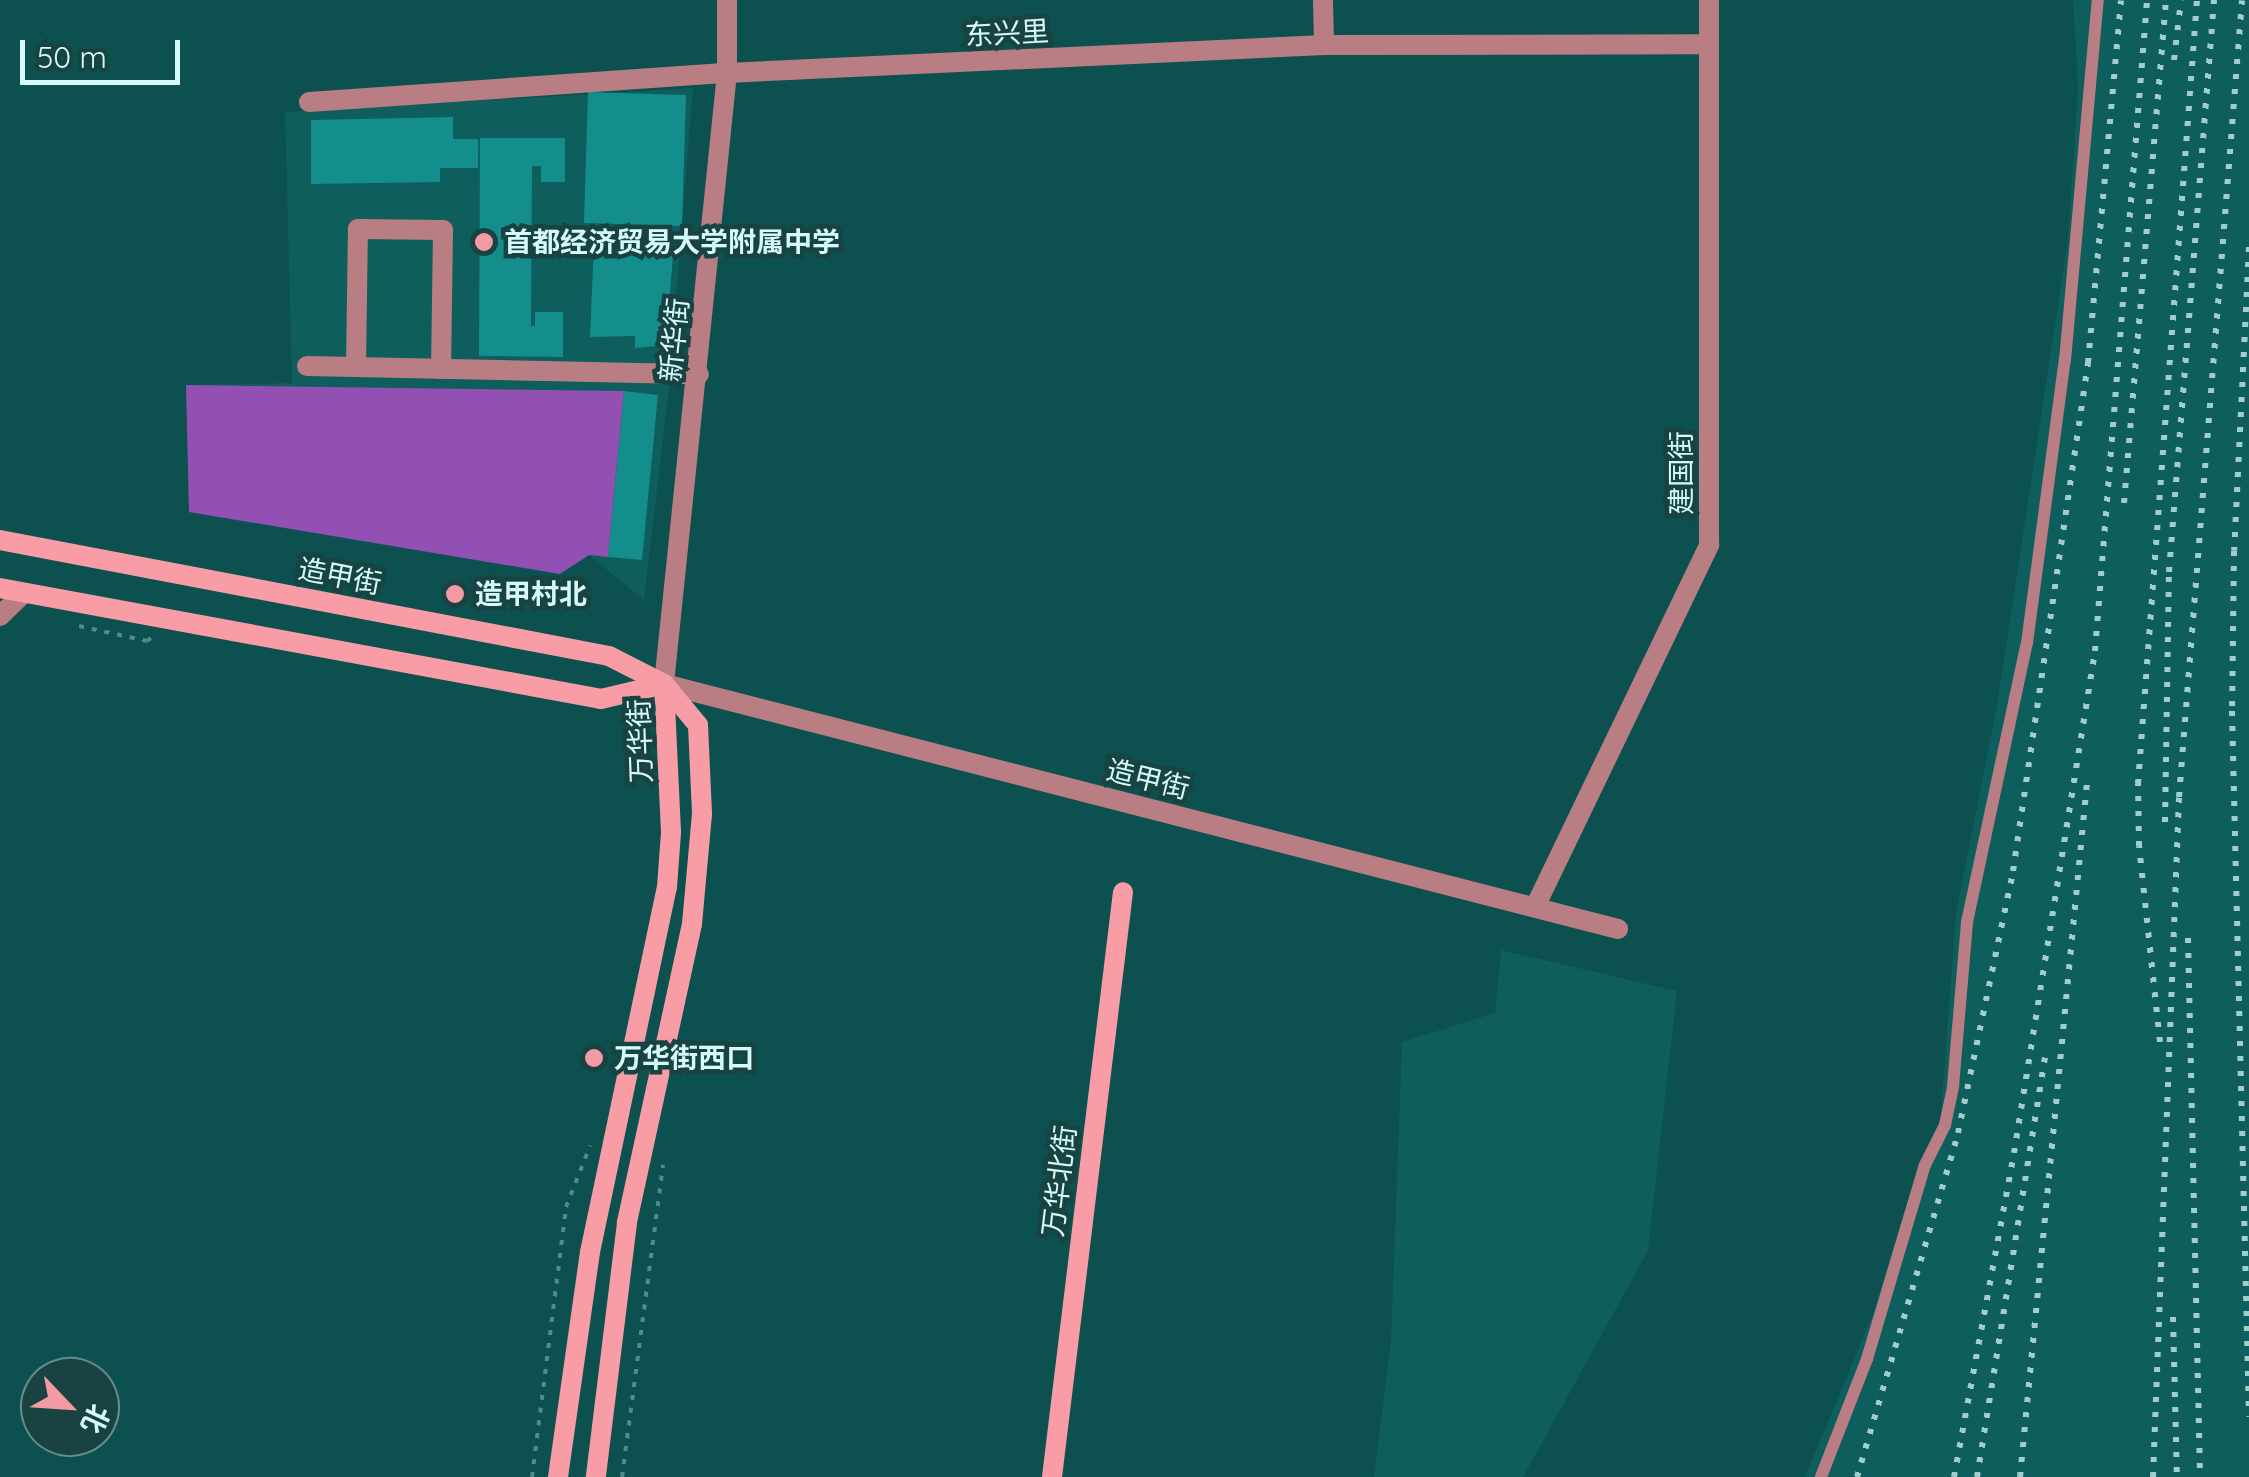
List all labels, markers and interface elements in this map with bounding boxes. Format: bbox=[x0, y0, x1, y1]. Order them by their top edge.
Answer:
street label: 东兴里 bbox=[964, 14, 1050, 52]
scale bar bbox=[25, 20, 185, 82]
text: 50 m bbox=[37, 38, 107, 76]
place label: 首都经济贸易大学附属中学 bbox=[504, 225, 840, 259]
marker: 首都经济贸易大学附属中学 bbox=[473, 231, 495, 253]
street label: 新华街 bbox=[653, 296, 695, 384]
street label: 建国街 bbox=[1664, 431, 1698, 515]
street label: 造甲街 bbox=[296, 551, 384, 601]
place label: 造甲村北 bbox=[475, 577, 587, 611]
marker: 造甲村北 bbox=[444, 583, 466, 605]
street label: 万华街 bbox=[622, 698, 658, 784]
street label: 造甲街 bbox=[1103, 753, 1193, 805]
place label: 万华街西口 bbox=[614, 1041, 754, 1075]
marker: 万华街西口 bbox=[583, 1047, 605, 1069]
street label: 万华北街 bbox=[1036, 1123, 1082, 1239]
north arrow bbox=[20, 1357, 120, 1457]
text: 北 bbox=[74, 1399, 118, 1439]

